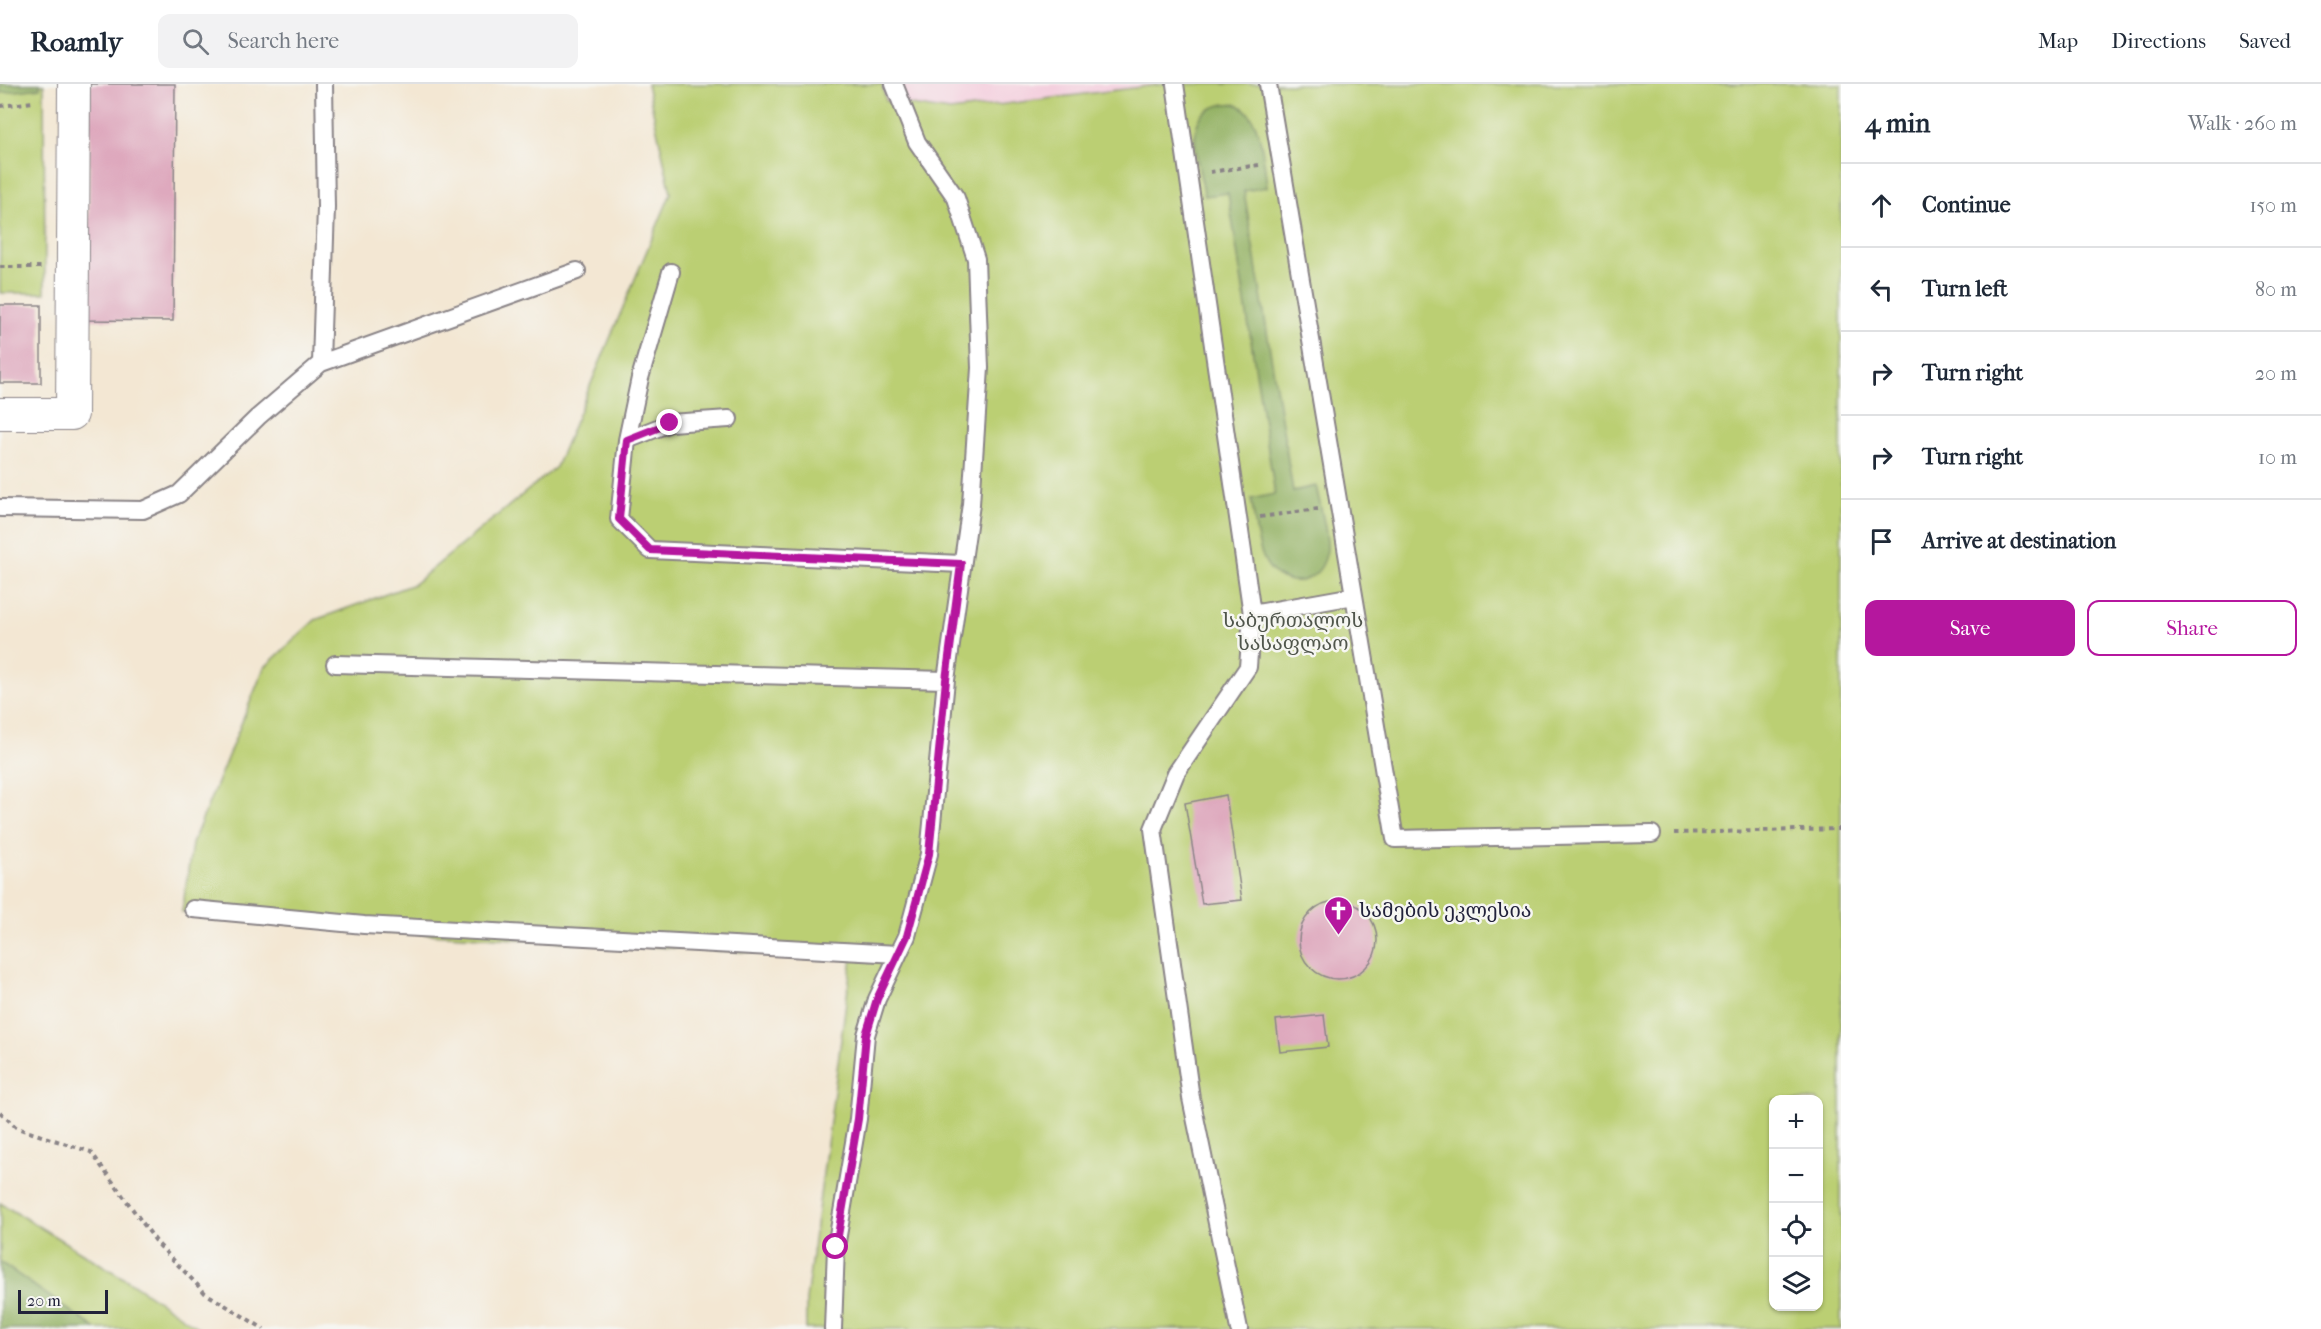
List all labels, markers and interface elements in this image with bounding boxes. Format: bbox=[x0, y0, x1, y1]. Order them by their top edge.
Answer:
search box bbox=[158, 14, 578, 68]
text: Roamly bbox=[30, 25, 122, 58]
icon: search bbox=[179, 25, 212, 58]
text: Search here bbox=[227, 28, 339, 54]
text: Map bbox=[2038, 29, 2078, 53]
text: Directions bbox=[2111, 29, 2206, 53]
text: Saved bbox=[2239, 29, 2291, 53]
text: 4 min bbox=[1865, 108, 1930, 139]
text: Walk · 260 m bbox=[2188, 112, 2297, 135]
icon: ahead bbox=[1865, 189, 1898, 222]
text: Continue bbox=[1922, 192, 2011, 218]
text: 150 m bbox=[2249, 194, 2297, 217]
icon: left bbox=[1865, 273, 1898, 306]
text: Turn left bbox=[1922, 276, 2008, 302]
text: 80 m bbox=[2255, 278, 2297, 301]
icon: right bbox=[1865, 357, 1898, 390]
text: Turn right bbox=[1922, 360, 2023, 386]
text: 20 m bbox=[2255, 362, 2297, 385]
route end bbox=[656, 409, 682, 435]
icon: right bbox=[1865, 441, 1898, 474]
text: Turn right bbox=[1922, 444, 2023, 470]
text: 10 m bbox=[2258, 446, 2297, 469]
icon: arrive bbox=[1865, 525, 1898, 558]
text: Arrive at destination bbox=[1922, 528, 2116, 554]
button: Save bbox=[1865, 600, 2075, 656]
button: Share bbox=[2087, 600, 2297, 656]
park label: საბურთალოს სასაფლაო bbox=[1223, 609, 1363, 655]
church icon: სამების ეკლესია bbox=[1322, 894, 1354, 936]
place label: სამების ეკლესია bbox=[1359, 899, 1531, 922]
map controls bbox=[1769, 1095, 1823, 1311]
button: + bbox=[1769, 1095, 1823, 1149]
button: − bbox=[1769, 1149, 1823, 1203]
button: locate bbox=[1769, 1203, 1823, 1257]
route start bbox=[822, 1233, 848, 1259]
button: layers bbox=[1769, 1257, 1823, 1311]
scale bar bbox=[18, 1287, 108, 1314]
text: 20 m bbox=[27, 1291, 61, 1310]

